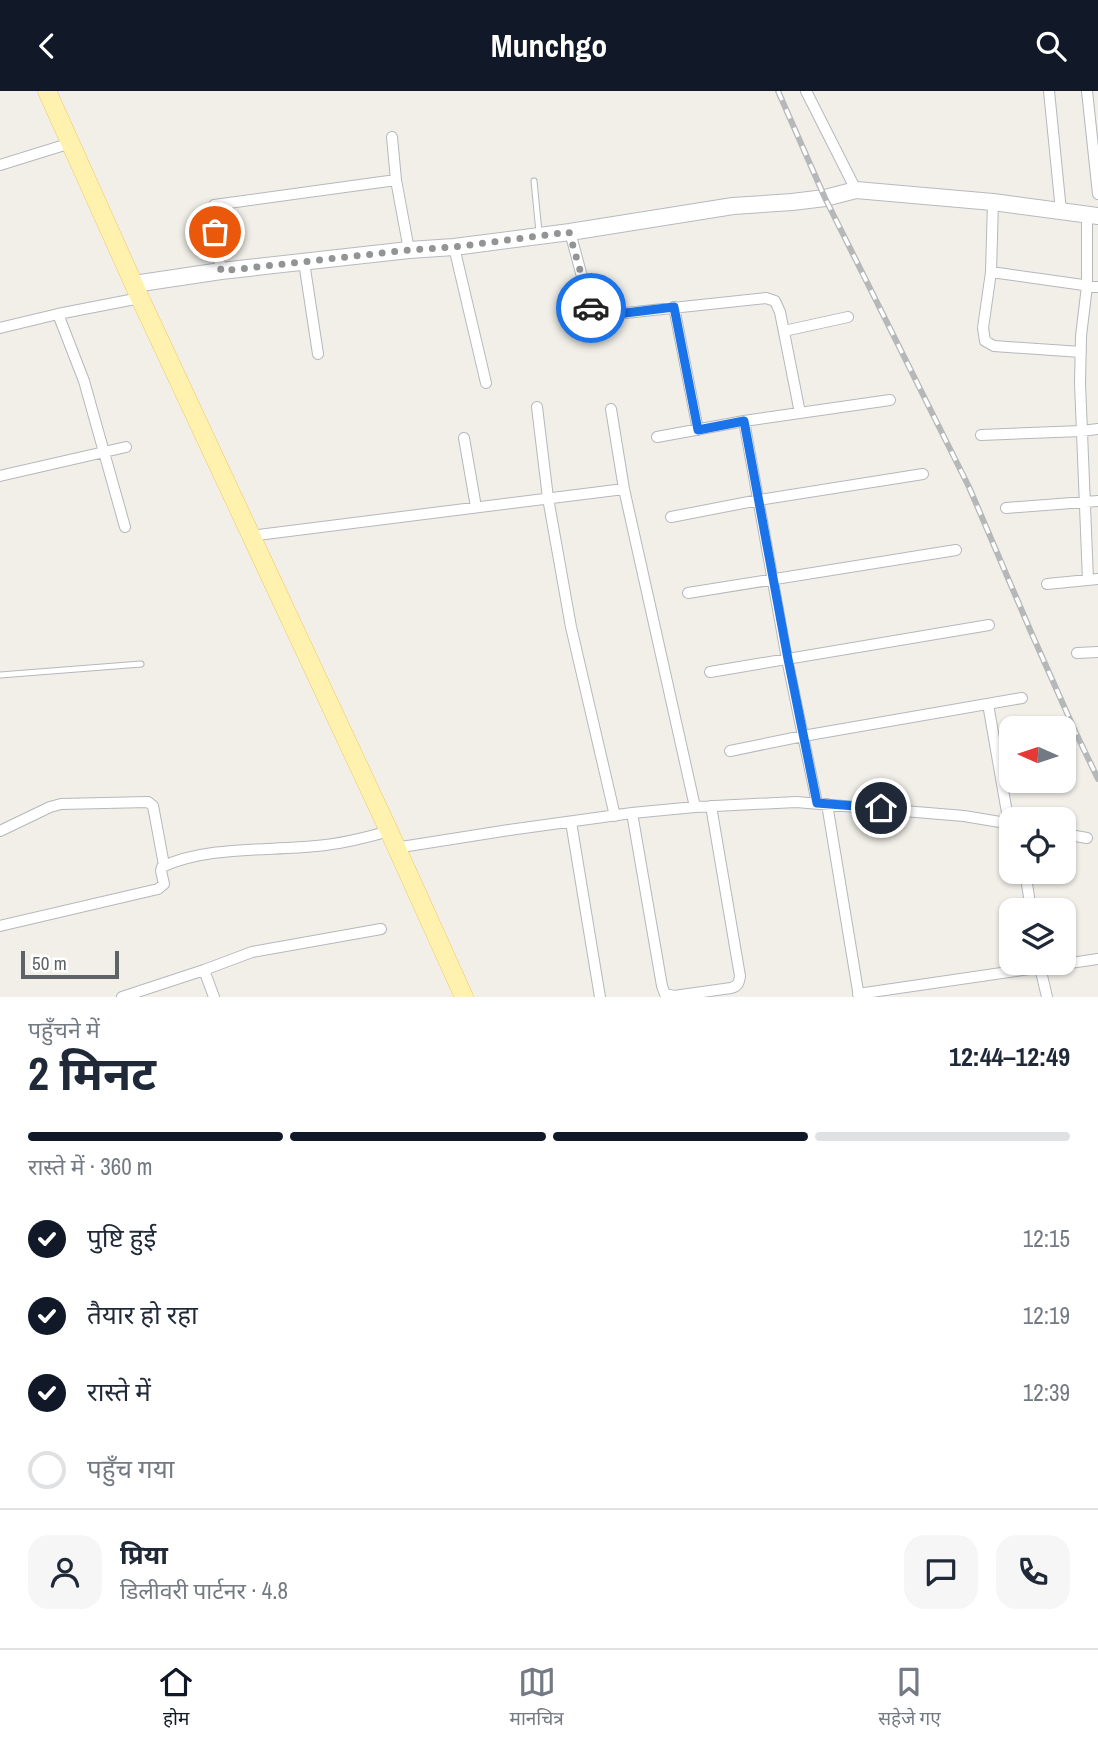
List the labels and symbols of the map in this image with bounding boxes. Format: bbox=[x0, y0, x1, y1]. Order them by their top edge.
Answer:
pin bbox=[185, 202, 245, 262]
courier bbox=[556, 273, 626, 343]
north arrow bbox=[999, 716, 1076, 793]
pin bbox=[851, 778, 911, 838]
scale bar bbox=[21, 948, 119, 980]

